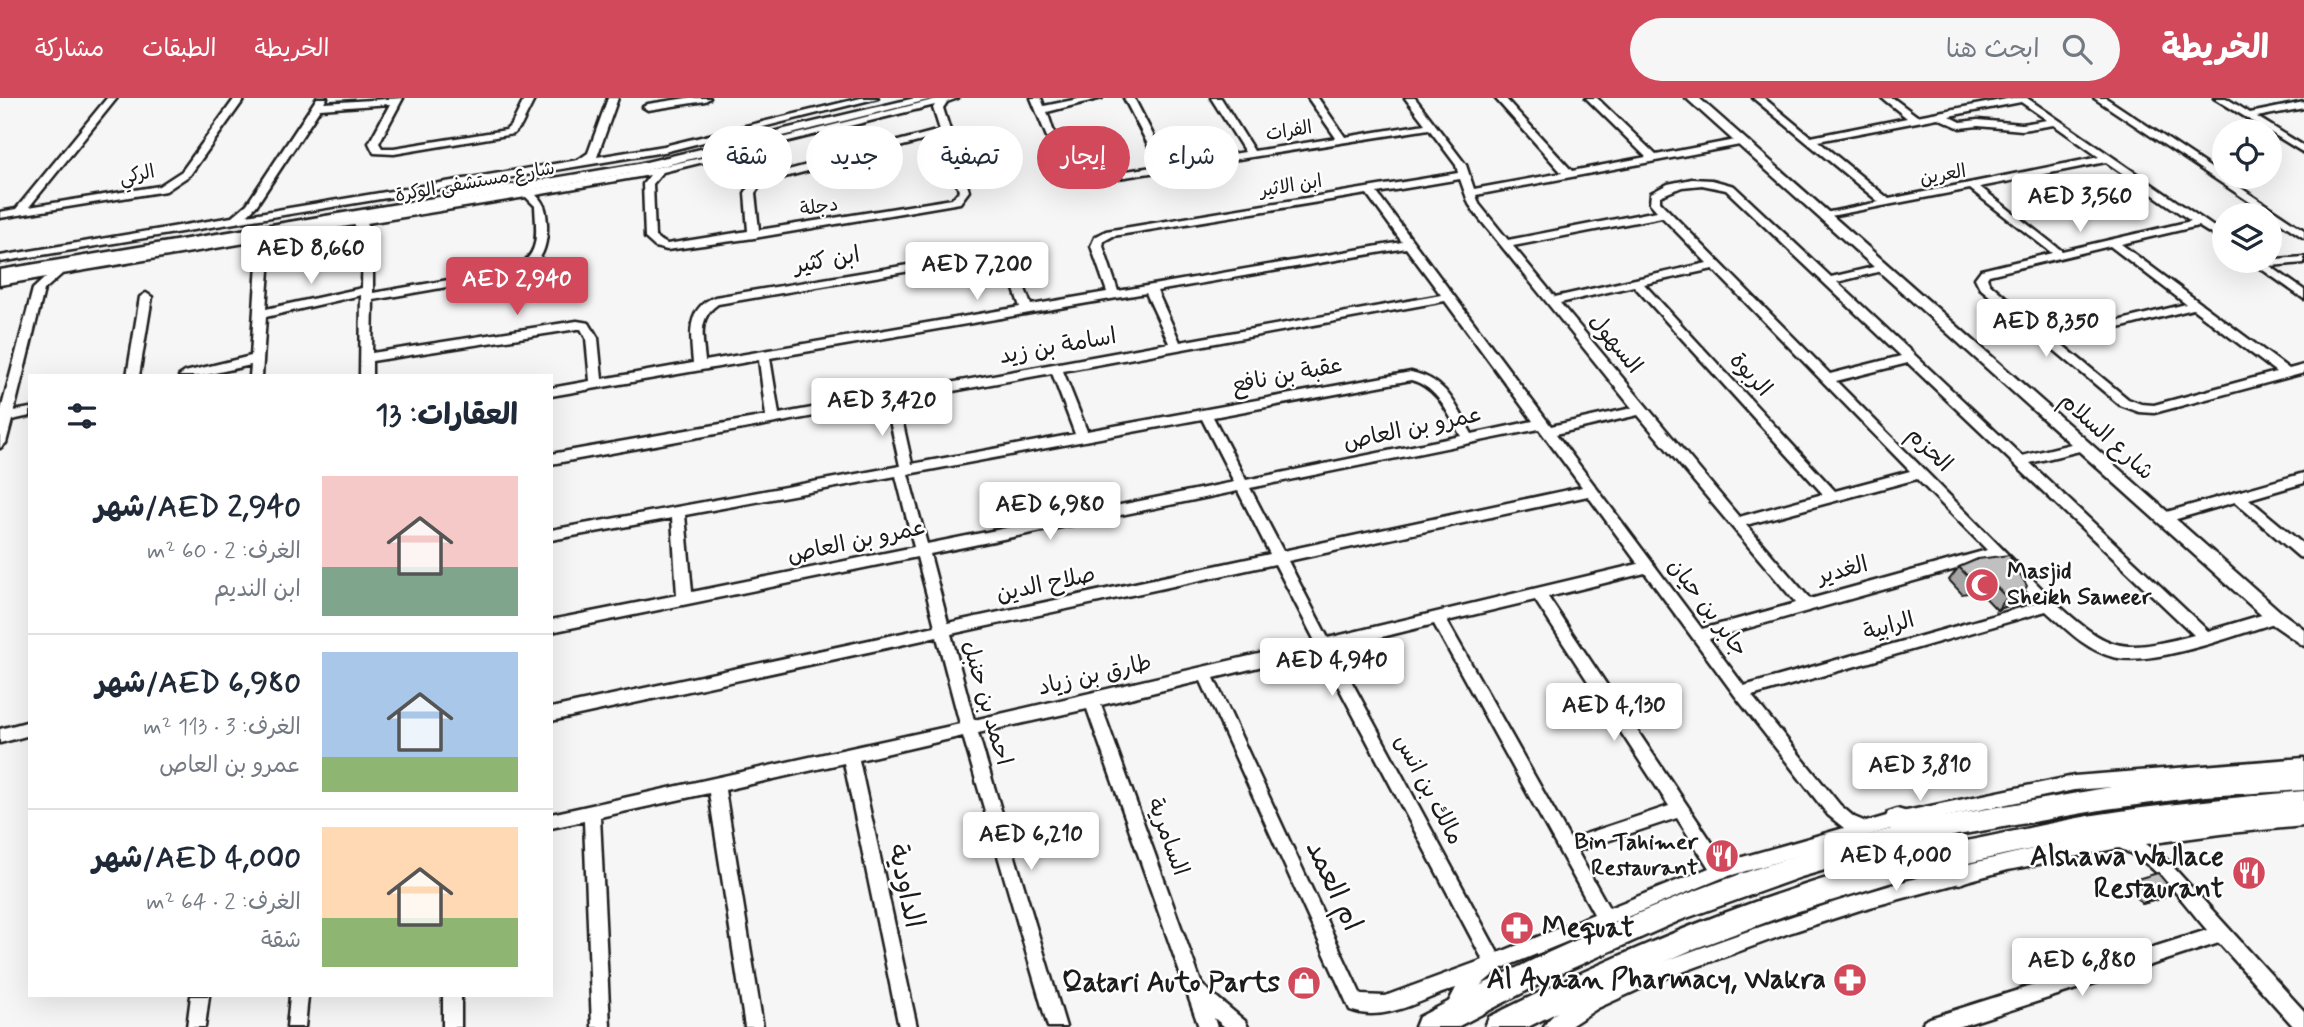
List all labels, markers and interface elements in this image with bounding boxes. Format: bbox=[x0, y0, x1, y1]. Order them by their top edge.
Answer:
search box bbox=[1630, 18, 2120, 81]
text: الخريطة bbox=[2162, 27, 2269, 71]
icon: search bbox=[2058, 30, 2096, 68]
text: ابحث هنا bbox=[1946, 33, 2040, 67]
text: مشاركة bbox=[35, 34, 104, 65]
text: الطبقات bbox=[142, 34, 217, 65]
text: الخريطة bbox=[255, 34, 329, 65]
street label: الفرات bbox=[1264, 115, 1314, 147]
map controls bbox=[2212, 119, 2282, 273]
button: locate bbox=[2212, 119, 2282, 189]
chip: شقة bbox=[702, 126, 792, 189]
chip: جديد bbox=[806, 126, 903, 189]
chip: تصفية bbox=[917, 126, 1023, 189]
chip: إيجار bbox=[1037, 126, 1130, 189]
chip: شراء bbox=[1144, 126, 1239, 189]
street label: شارع مستشفى الوكرة bbox=[393, 156, 557, 208]
street label: الركي bbox=[117, 159, 158, 194]
street label: العرين bbox=[1918, 159, 1968, 191]
street label: ابن الاثير bbox=[1256, 169, 1324, 204]
pin: AED 3,560 bbox=[2000, 174, 2160, 234]
text: AED 3,560 bbox=[2028, 182, 2132, 212]
street label: دجلة bbox=[798, 192, 840, 222]
button: layers bbox=[2212, 203, 2282, 273]
pin: AED 8,660 bbox=[231, 226, 391, 286]
text: AED 8,660 bbox=[257, 234, 365, 264]
street label: ابن كثير bbox=[790, 240, 862, 282]
pin: AED 7,200 bbox=[897, 242, 1057, 302]
text: AED 7,200 bbox=[921, 250, 1033, 280]
pin: AED 2,940 bbox=[437, 258, 597, 317]
text: AED 2,940 bbox=[462, 265, 572, 295]
pin: AED 8,350 bbox=[1966, 300, 2126, 359]
street label: السهول bbox=[1581, 307, 1649, 381]
text: AED 8,350 bbox=[1993, 307, 2099, 337]
street label: اسامة بن زيد bbox=[997, 322, 1119, 372]
street label: الربوة bbox=[1722, 346, 1778, 404]
street label: عقبة بن نافع bbox=[1229, 351, 1345, 401]
pin: AED 3,420 bbox=[802, 378, 962, 438]
text: AED 3,420 bbox=[827, 386, 937, 416]
street label: شارع السلام bbox=[2052, 387, 2160, 488]
text: العقارات: 13 bbox=[375, 396, 518, 435]
icon: filters bbox=[63, 397, 101, 435]
street label: عمرو بن العاص bbox=[1341, 400, 1485, 458]
street label: الحزم bbox=[1899, 421, 1958, 480]
pin: AED 6,980 bbox=[970, 482, 1130, 542]
text: AED 2,940/شهر bbox=[95, 488, 301, 527]
text: AED 6,980 bbox=[995, 490, 1105, 520]
icon: home bbox=[378, 504, 462, 588]
street label: عمرو بن العاص bbox=[785, 513, 929, 571]
text: الغرف: 2 · 60 m² bbox=[147, 537, 301, 567]
street label: الغدير bbox=[1813, 550, 1872, 593]
street label: جابر بن حيان bbox=[1660, 553, 1754, 663]
place label: Masjid Sheikh Sameer bbox=[2007, 557, 2153, 613]
street label: صلاح الدين bbox=[994, 560, 1098, 610]
mosque icon: Masjid Sheikh Sameer bbox=[1963, 566, 2001, 604]
text: ابن النديم bbox=[214, 575, 301, 605]
street label: الرابية bbox=[1860, 605, 1918, 649]
street label: احمد بن حنبل bbox=[954, 637, 1018, 769]
pin: AED 4,940 bbox=[1252, 638, 1412, 698]
text: AED 4,940 bbox=[1276, 646, 1388, 676]
street label: طارق بن زياد bbox=[1035, 648, 1155, 704]
text: AED 6,980/شهر bbox=[96, 664, 301, 703]
icon: home bbox=[378, 680, 462, 764]
pin: AED 4,130 bbox=[1534, 684, 1694, 743]
text: AED 4,130 bbox=[1562, 691, 1666, 721]
text: الغرف: 3 · 113 m² bbox=[143, 713, 301, 743]
street label: مالك بن انس bbox=[1386, 730, 1470, 850]
pin: AED 3,810 bbox=[1840, 744, 2000, 803]
text: عمرو بن العاص bbox=[159, 751, 301, 781]
text: AED 3,810 bbox=[1868, 751, 1972, 781]
street label: السامرية bbox=[1139, 794, 1195, 880]
pin: AED 6,210 bbox=[951, 812, 1111, 872]
text: AED 6,210 bbox=[979, 820, 1083, 850]
place label: Bin Tahimer Restaurant bbox=[1574, 828, 1699, 884]
pin: AED 4,000 bbox=[1816, 834, 1976, 893]
street label: ام العمد bbox=[1295, 835, 1370, 938]
restaurant icon: Bin Tahimer Restaurant bbox=[1703, 837, 1741, 875]
text: AED 4,000/شهر bbox=[92, 839, 301, 878]
place label: Alshawa Wallace Restaurant bbox=[2030, 839, 2224, 908]
street label: الداودية bbox=[878, 841, 932, 931]
text: AED 4,000 bbox=[1840, 841, 1952, 871]
restaurant icon: Alshawa Wallace Restaurant bbox=[2230, 854, 2268, 892]
icon: home bbox=[378, 855, 462, 939]
text: الغرف: 2 · 64 m² bbox=[146, 888, 301, 918]
pharmacy icon: Mequat bbox=[1498, 909, 1536, 947]
place label: Mequat bbox=[1542, 910, 1634, 947]
text: شقة bbox=[261, 926, 301, 956]
pin: AED 6,880 bbox=[2002, 939, 2162, 998]
text: AED 6,880 bbox=[2028, 946, 2136, 976]
pharmacy icon: Al Ayaan Pharmacy, Wakra bbox=[1831, 961, 1869, 999]
place label: Al Ayaan Pharmacy, Wakra bbox=[1487, 962, 1826, 999]
shop icon: Qatari Auto Parts bbox=[1285, 964, 1323, 1002]
place label: Qatari Auto Parts bbox=[1062, 965, 1280, 1002]

